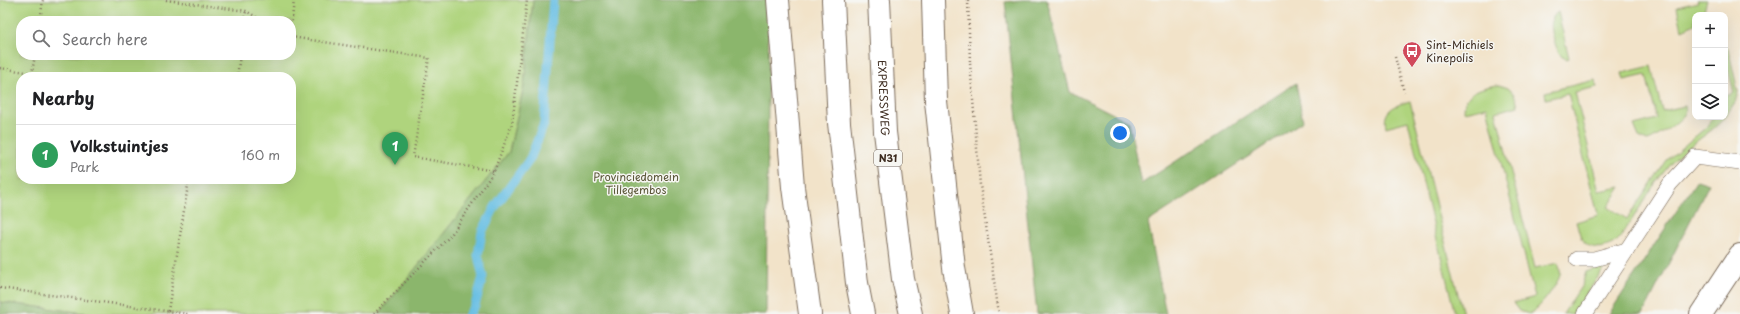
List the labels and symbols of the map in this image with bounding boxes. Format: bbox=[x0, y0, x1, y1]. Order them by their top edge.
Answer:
place label: Sint-Michiels Kinepolis bbox=[1426, 36, 1493, 66]
bus stop icon: Sint-Michiels Kinepolis bbox=[1401, 40, 1423, 68]
street label: EXPRESSWEG bbox=[874, 60, 894, 136]
your location bbox=[1110, 123, 1130, 143]
pin: 1 bbox=[382, 132, 408, 165]
road number: N31 bbox=[874, 150, 902, 166]
park label: Provinciedomein Tillegembos bbox=[593, 168, 679, 198]

